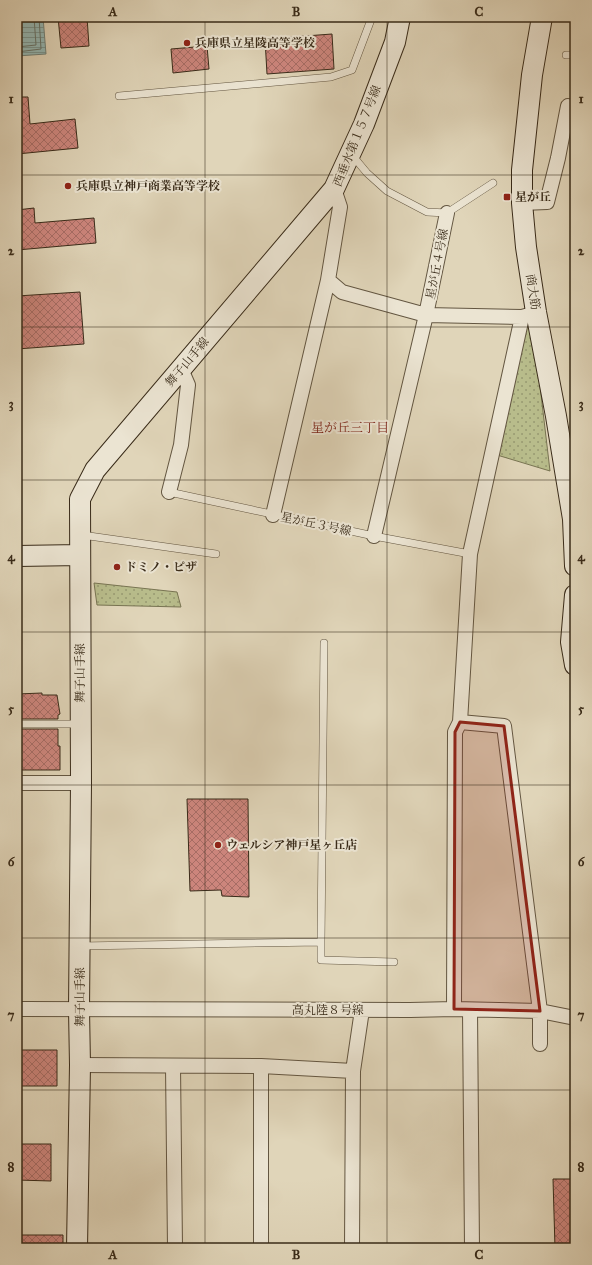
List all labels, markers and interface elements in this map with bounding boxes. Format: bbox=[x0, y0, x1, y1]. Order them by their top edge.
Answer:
text: A bbox=[108, 4, 118, 20]
text: B bbox=[292, 4, 301, 20]
text: C bbox=[475, 4, 484, 20]
place label: 兵庫県立星陵高等学校 bbox=[195, 36, 315, 50]
marker: 兵庫県立星陵高等学校 bbox=[182, 38, 192, 48]
street label: 西垂水第１５７号線 bbox=[330, 83, 384, 189]
text: 1 bbox=[8, 91, 14, 107]
text: 1 bbox=[578, 91, 584, 107]
place label: 兵庫県立神戸商業高等学校 bbox=[76, 179, 220, 193]
marker: 兵庫県立神戸商業高等学校 bbox=[63, 181, 73, 191]
place label: 星が丘 bbox=[515, 190, 551, 204]
marker: 星が丘 bbox=[502, 192, 512, 202]
street label: 星が丘４号線 bbox=[423, 227, 451, 301]
text: 2 bbox=[8, 243, 15, 259]
text: 2 bbox=[578, 243, 585, 259]
street label: 商大筋 bbox=[523, 273, 543, 311]
street label: 舞子山手線 bbox=[162, 335, 212, 389]
text: 3 bbox=[8, 396, 14, 412]
text: 3 bbox=[578, 396, 584, 412]
district label: 星が丘三丁目 bbox=[311, 420, 389, 436]
street label: 星が丘３号線 bbox=[279, 510, 353, 538]
text: 4 bbox=[7, 549, 15, 565]
text: 4 bbox=[577, 549, 585, 565]
place label: ドミノ・ピザ bbox=[125, 560, 197, 574]
marker: ドミノ・ピザ bbox=[112, 562, 122, 572]
street label: 舞子山手線 bbox=[73, 643, 87, 703]
text: 5 bbox=[8, 701, 15, 717]
text: 5 bbox=[578, 701, 585, 717]
place label: ウェルシア神戸星ヶ丘店 bbox=[226, 838, 357, 852]
marker: ウェルシア神戸星ヶ丘店 bbox=[213, 840, 223, 850]
text: 6 bbox=[8, 854, 16, 870]
text: 6 bbox=[578, 854, 586, 870]
street label: 舞子山手線 bbox=[73, 967, 87, 1027]
street label: 高丸陸８号線 bbox=[292, 1003, 364, 1017]
text: 7 bbox=[8, 1007, 15, 1023]
text: 7 bbox=[578, 1007, 585, 1023]
text: 8 bbox=[8, 1159, 15, 1175]
text: 8 bbox=[578, 1159, 585, 1175]
text: A bbox=[108, 1247, 118, 1263]
text: B bbox=[292, 1247, 301, 1263]
text: C bbox=[475, 1247, 484, 1263]

